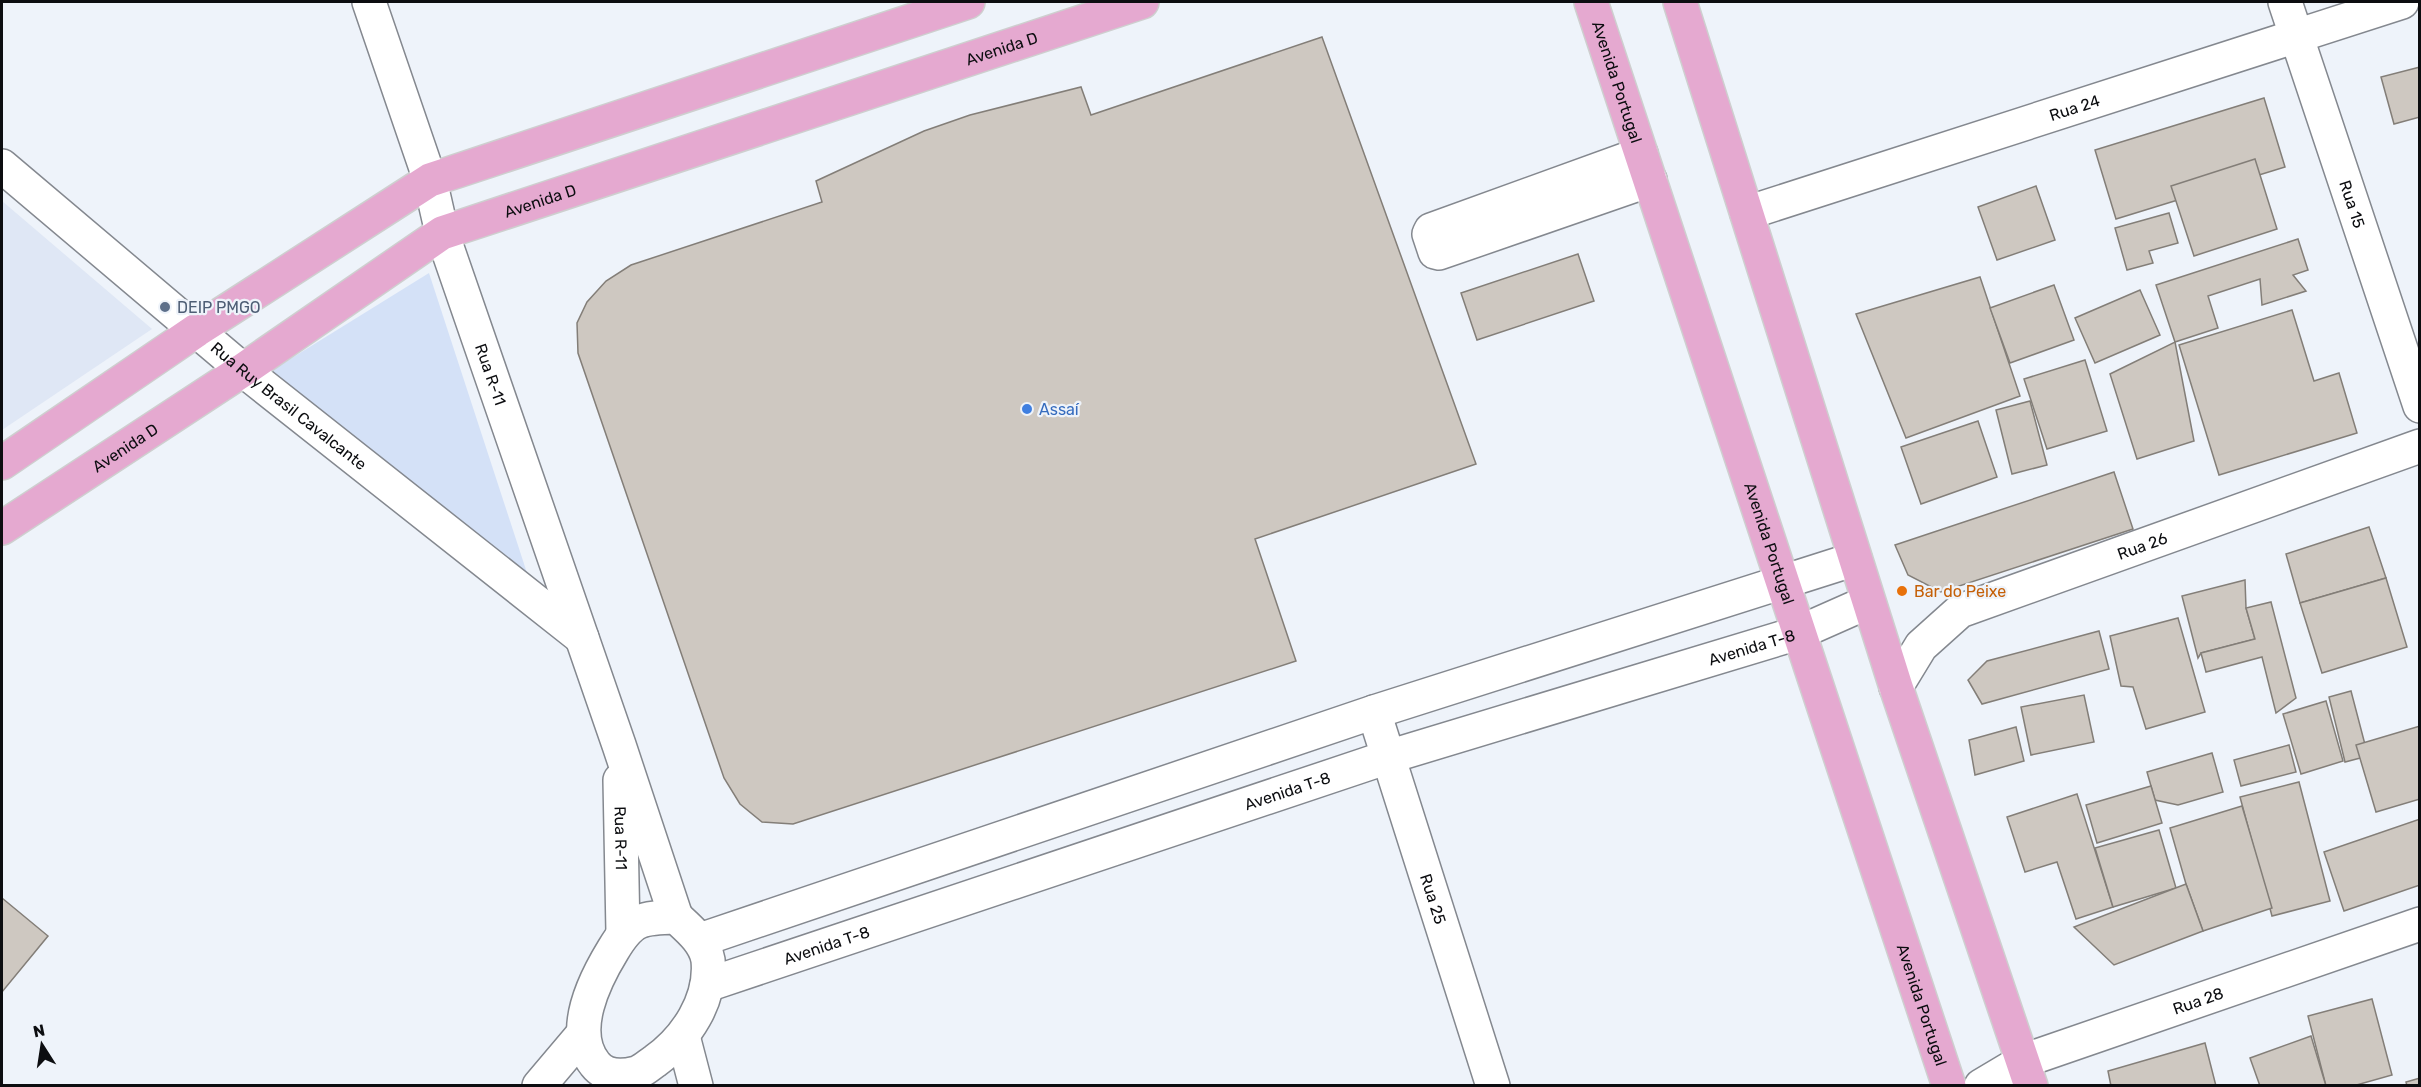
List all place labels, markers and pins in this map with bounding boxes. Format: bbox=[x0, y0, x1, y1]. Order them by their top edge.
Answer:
place label: DEIP PMGO bbox=[177, 298, 261, 317]
marker: DEIP PMGO bbox=[158, 300, 172, 314]
place label: Assaí bbox=[1039, 400, 1080, 419]
marker: Assaí bbox=[1020, 402, 1034, 416]
place label: Bar do Peixe bbox=[1914, 582, 2006, 601]
marker: Bar do Peixe bbox=[1895, 584, 1909, 598]

